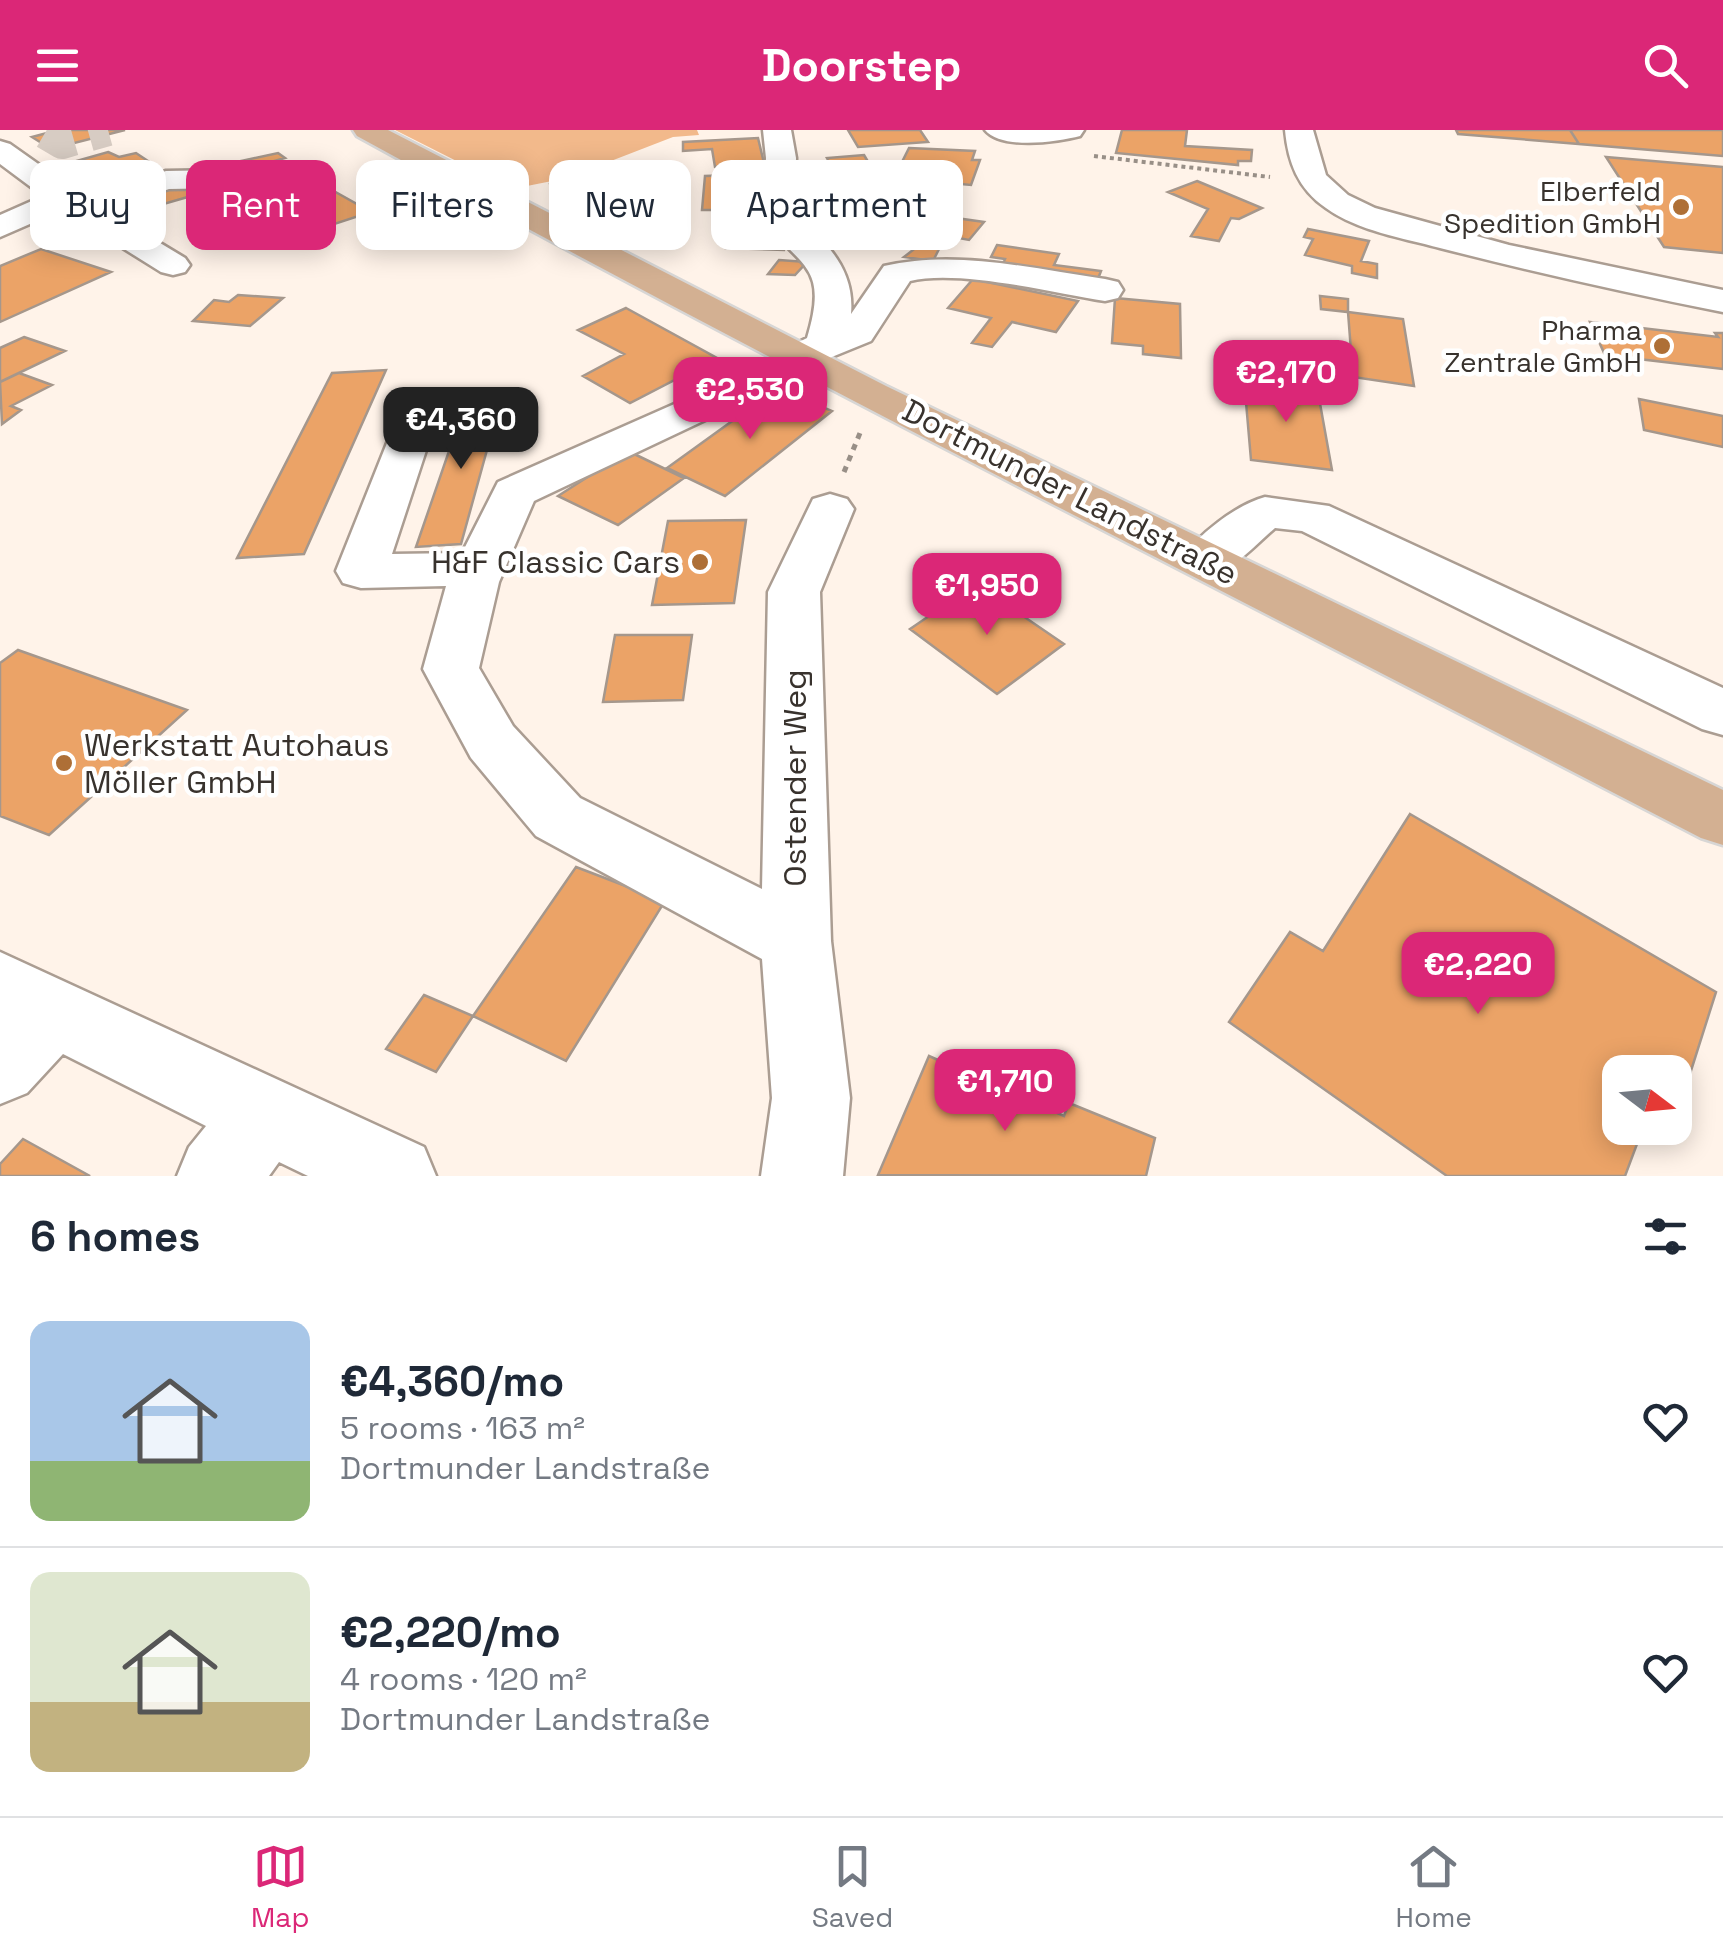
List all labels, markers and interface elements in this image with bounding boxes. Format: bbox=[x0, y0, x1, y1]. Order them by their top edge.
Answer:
text: Doorstep bbox=[762, 37, 961, 94]
icon: menu bbox=[30, 38, 85, 93]
icon: search bbox=[1638, 38, 1693, 93]
chip: Buy bbox=[30, 160, 166, 250]
chip: Rent bbox=[186, 160, 336, 250]
chip: Filters bbox=[356, 160, 529, 250]
chip: New bbox=[549, 160, 691, 250]
chip: Apartment bbox=[711, 160, 963, 250]
place label: Elberfeld Spedition GmbH bbox=[1444, 173, 1661, 241]
marker: Elberfeld Spedition GmbH bbox=[1670, 196, 1692, 218]
place label: Pharma Zentrale GmbH bbox=[1444, 312, 1642, 380]
marker: Pharma Zentrale GmbH bbox=[1651, 335, 1673, 357]
pin: €2,170 bbox=[1205, 340, 1367, 425]
text: €2,170 bbox=[1235, 352, 1337, 392]
pin: €2,530 bbox=[669, 357, 831, 442]
text: €2,530 bbox=[695, 369, 805, 409]
pin: €4,360 bbox=[380, 387, 542, 472]
street label: Dortmunder Landstraße bbox=[896, 390, 1244, 594]
text: €4,360 bbox=[405, 399, 517, 439]
place label: H&F Classic Cars bbox=[431, 542, 680, 582]
marker: H&F Classic Cars bbox=[689, 551, 711, 573]
pin: €1,950 bbox=[906, 553, 1068, 638]
text: €1,950 bbox=[934, 565, 1040, 605]
street label: Ostender Weg bbox=[775, 669, 815, 887]
place label: Werkstatt Autohaus Möller GmbH bbox=[84, 725, 389, 802]
marker: Werkstatt Autohaus Möller GmbH bbox=[53, 752, 75, 774]
pin: €2,220 bbox=[1397, 932, 1559, 1017]
text: €2,220 bbox=[1424, 944, 1532, 984]
pin: €1,710 bbox=[924, 1049, 1086, 1134]
north arrow bbox=[1602, 1055, 1692, 1145]
map controls bbox=[1602, 1055, 1692, 1145]
text: €1,710 bbox=[956, 1061, 1054, 1101]
icon: filters bbox=[1638, 1209, 1693, 1264]
text: 6 homes bbox=[30, 1210, 200, 1263]
text: €4,360/mo bbox=[340, 1355, 564, 1408]
icon: home bbox=[110, 1361, 230, 1481]
icon: heart bbox=[1638, 1394, 1693, 1449]
text: 5 rooms · 163 m² bbox=[340, 1408, 585, 1448]
text: Dortmunder Landstraße bbox=[340, 1448, 710, 1488]
text: €2,220/mo bbox=[340, 1606, 561, 1659]
icon: home bbox=[110, 1612, 230, 1732]
icon: heart bbox=[1638, 1645, 1693, 1700]
text: 4 rooms · 120 m² bbox=[340, 1659, 587, 1699]
text: Dortmunder Landstraße bbox=[340, 1699, 710, 1739]
tab: Map bbox=[251, 1839, 309, 1935]
tab: Saved bbox=[812, 1839, 893, 1935]
tab: Home bbox=[1396, 1839, 1472, 1935]

